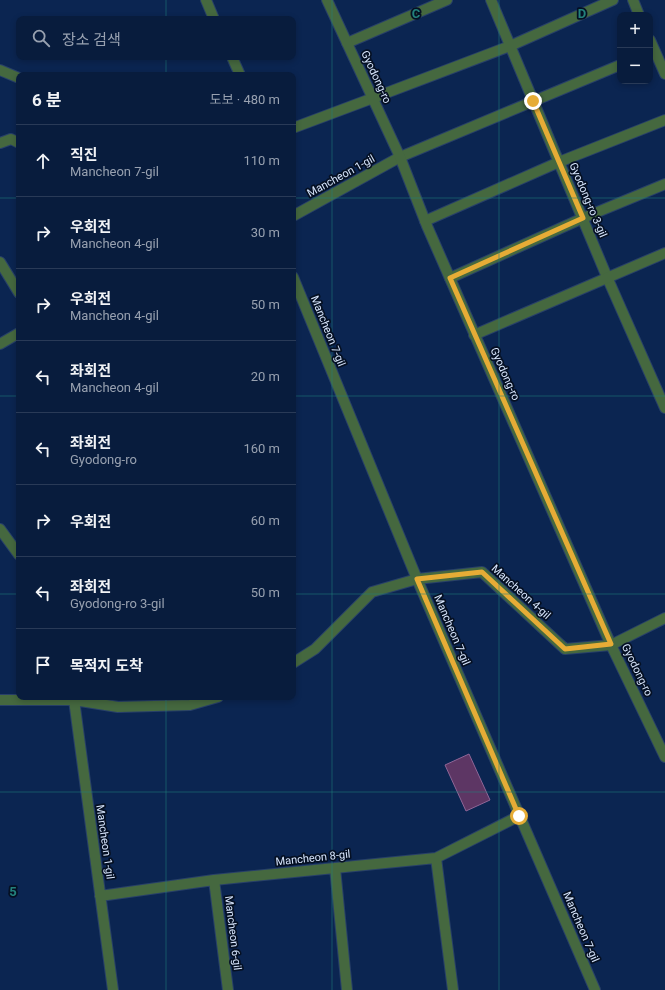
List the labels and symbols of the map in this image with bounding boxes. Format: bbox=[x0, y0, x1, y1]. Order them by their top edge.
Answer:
text: C bbox=[412, 6, 421, 21]
text: D bbox=[578, 6, 586, 21]
street label: Gyodong-ro bbox=[358, 49, 394, 105]
route end bbox=[524, 92, 542, 110]
street label: Mancheon 1-gil bbox=[305, 152, 377, 200]
street label: Gyodong-ro 3-gil bbox=[566, 161, 610, 239]
street label: Mancheon 7-gil bbox=[308, 294, 348, 368]
street label: Gyodong-ro bbox=[488, 346, 522, 402]
street label: Mancheon 4-gil bbox=[489, 562, 553, 622]
street label: Mancheon 7-gil bbox=[431, 593, 473, 667]
street label: Gyodong-ro bbox=[619, 642, 655, 698]
street label: Mancheon 1-gil bbox=[93, 804, 117, 880]
route start bbox=[510, 807, 528, 825]
street label: Mancheon 8-gil bbox=[275, 848, 351, 868]
text: 5 bbox=[9, 884, 17, 899]
street label: Mancheon 7-gil bbox=[560, 890, 602, 964]
street label: Mancheon 6-gil bbox=[222, 895, 244, 971]

